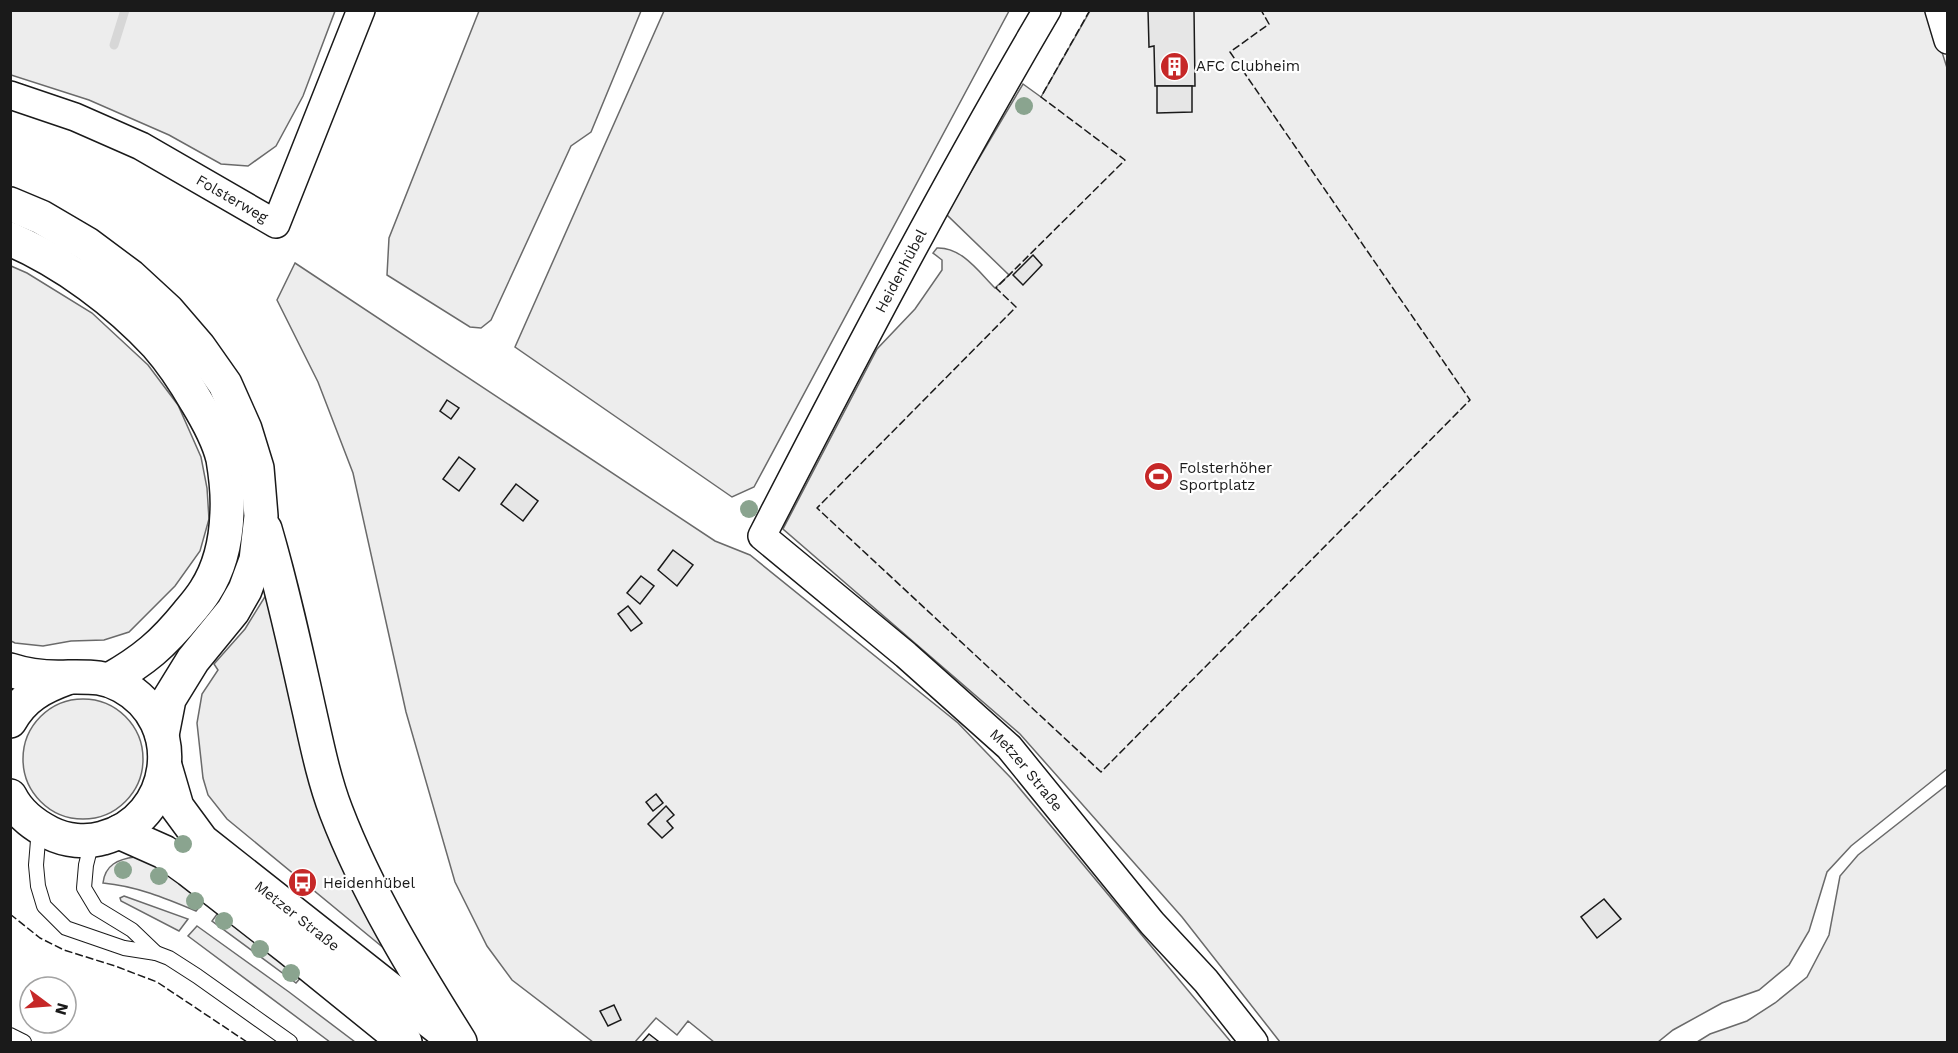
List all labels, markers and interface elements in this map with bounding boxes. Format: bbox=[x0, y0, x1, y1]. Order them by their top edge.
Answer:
building icon: AFC Clubheim bbox=[1159, 50, 1191, 82]
place label: AFC Clubheim bbox=[1196, 57, 1300, 75]
street label: Folsterweg bbox=[193, 171, 271, 226]
street label: Heidenhübel bbox=[871, 226, 931, 316]
place label: Folsterhöher Sportplatz bbox=[1179, 459, 1272, 494]
sports icon: Folsterhöher Sportplatz bbox=[1142, 461, 1174, 493]
street label: Metzer Straße bbox=[986, 725, 1067, 815]
bus stop icon: Heidenhübel bbox=[286, 867, 318, 899]
place label: Heidenhübel bbox=[323, 874, 415, 892]
street label: Metzer Straße bbox=[251, 877, 343, 955]
north arrow bbox=[18, 975, 78, 1035]
text: N bbox=[51, 1001, 73, 1017]

